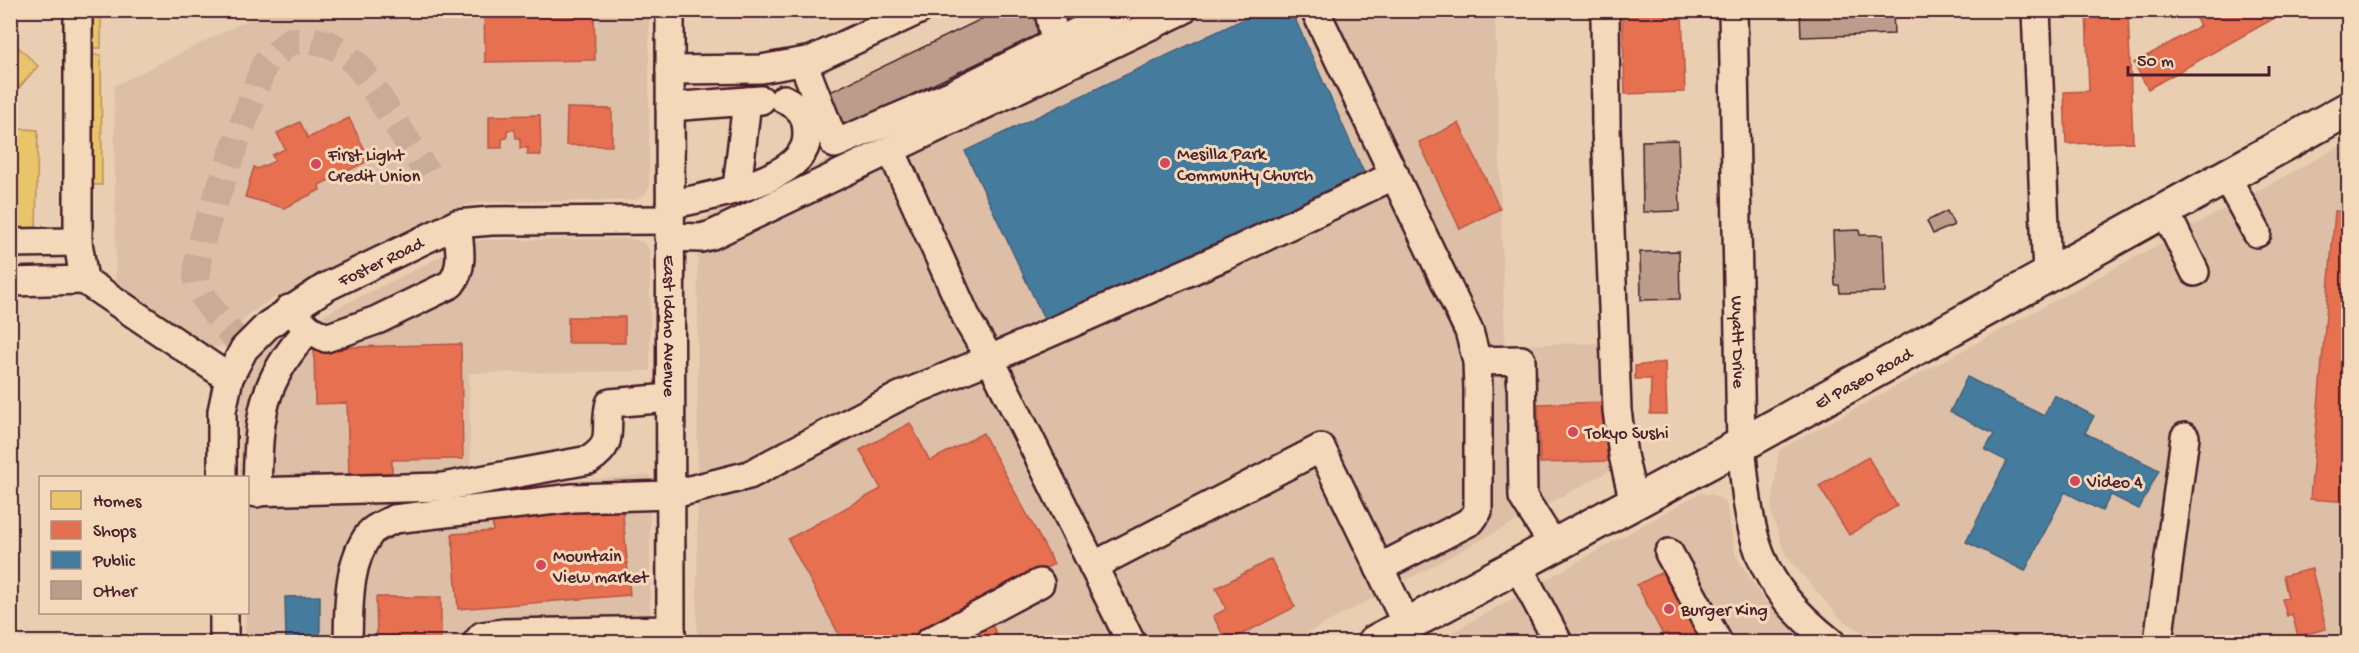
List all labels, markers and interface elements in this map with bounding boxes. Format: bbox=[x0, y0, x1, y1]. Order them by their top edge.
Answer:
scale bar bbox=[2128, 39, 2269, 77]
text: 50 m bbox=[2137, 52, 2174, 73]
place label: Mesilla Park Community Church bbox=[1177, 145, 1313, 187]
place label: First Light Credit Union bbox=[327, 146, 421, 188]
marker: Mesilla Park Community Church bbox=[1158, 156, 1172, 170]
marker: First Light Credit Union bbox=[309, 157, 323, 171]
street label: Foster Road bbox=[335, 233, 429, 293]
street label: East Idaho Avenue bbox=[657, 255, 679, 398]
street label: Wyatt Drive bbox=[1725, 296, 1748, 389]
street label: El Paseo Road bbox=[1812, 344, 1918, 415]
place label: Tokyo Sushi bbox=[1584, 424, 1669, 445]
marker: Tokyo Sushi bbox=[1566, 425, 1580, 439]
place label: Video 4 bbox=[2086, 473, 2143, 494]
marker: Video 4 bbox=[2068, 474, 2082, 488]
legend bbox=[39, 476, 249, 614]
text: Homes bbox=[93, 492, 143, 513]
text: Shops bbox=[93, 522, 137, 543]
place label: Mountain View market bbox=[552, 547, 650, 589]
text: Public bbox=[92, 552, 136, 573]
marker: Mountain View market bbox=[534, 558, 548, 572]
text: Other bbox=[93, 582, 138, 603]
place label: Burger King bbox=[1680, 601, 1768, 622]
marker: Burger King bbox=[1662, 602, 1676, 616]

